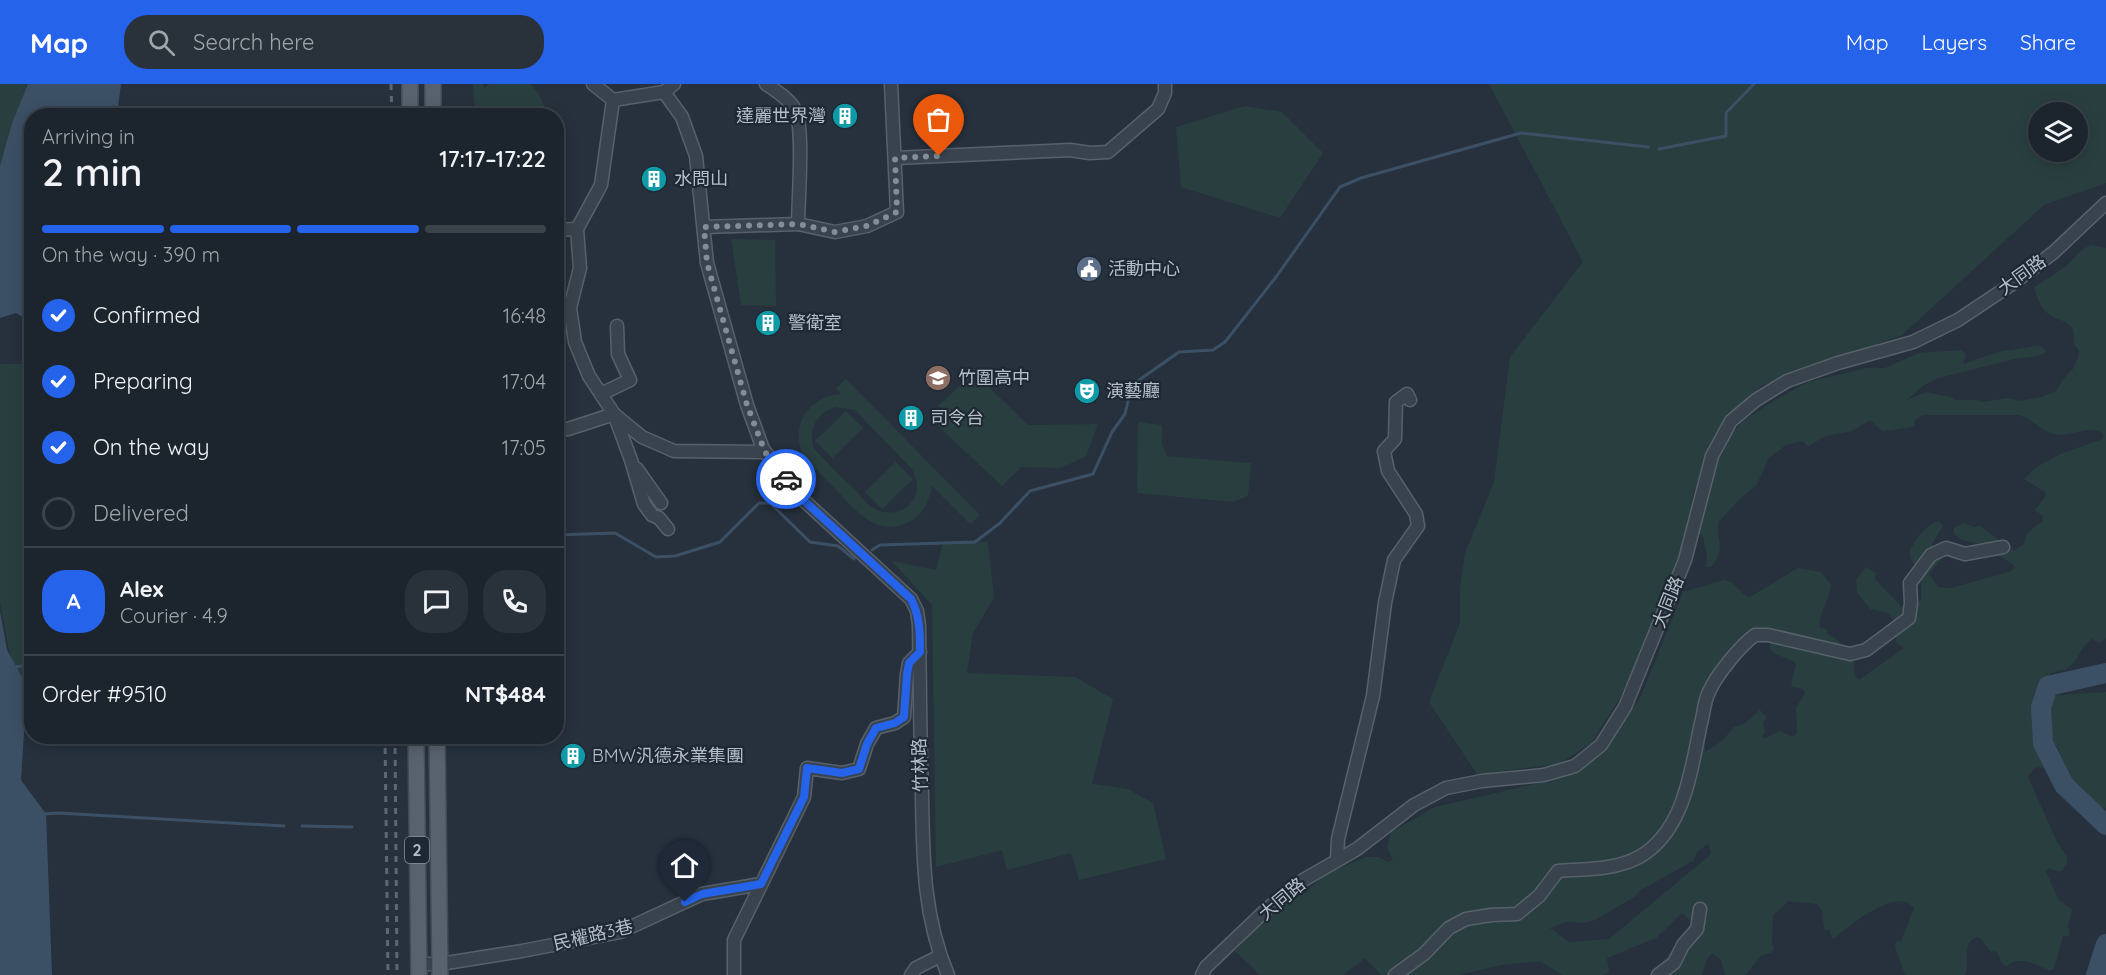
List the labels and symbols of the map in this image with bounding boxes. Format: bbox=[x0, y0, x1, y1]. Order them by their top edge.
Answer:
pin bbox=[913, 94, 964, 156]
building icon: 達麗世界灣 bbox=[830, 101, 860, 131]
place label: 達麗世界灣 bbox=[736, 104, 826, 127]
building icon: 水問山 bbox=[639, 164, 669, 194]
place label: 水問山 bbox=[674, 167, 728, 190]
street label: 大同路 bbox=[1993, 249, 2050, 300]
public building icon: 活動中心 bbox=[1074, 254, 1104, 284]
place label: 活動中心 bbox=[1108, 257, 1180, 280]
building icon: 警衛室 bbox=[753, 308, 783, 338]
place label: 警衛室 bbox=[788, 311, 842, 334]
school or university icon: 竹圍高中 bbox=[923, 363, 953, 393]
place label: 竹圍高中 bbox=[958, 366, 1030, 389]
theatre icon: 演藝廳 bbox=[1072, 376, 1102, 406]
place label: 演藝廳 bbox=[1106, 379, 1160, 402]
building icon: 司令台 bbox=[896, 403, 926, 433]
place label: 司令台 bbox=[930, 406, 984, 429]
courier bbox=[756, 449, 816, 509]
street label: 大同路 bbox=[1647, 572, 1688, 631]
street label: 竹林路 bbox=[907, 738, 932, 792]
building icon: BMW汎德永業集團 bbox=[558, 741, 588, 771]
place label: BMW汎德永業集團 bbox=[592, 744, 744, 767]
road number: 2 bbox=[405, 837, 429, 863]
pin bbox=[659, 840, 710, 902]
street label: 大同路 bbox=[1254, 872, 1310, 925]
street label: 民權路3巷 bbox=[551, 914, 635, 955]

